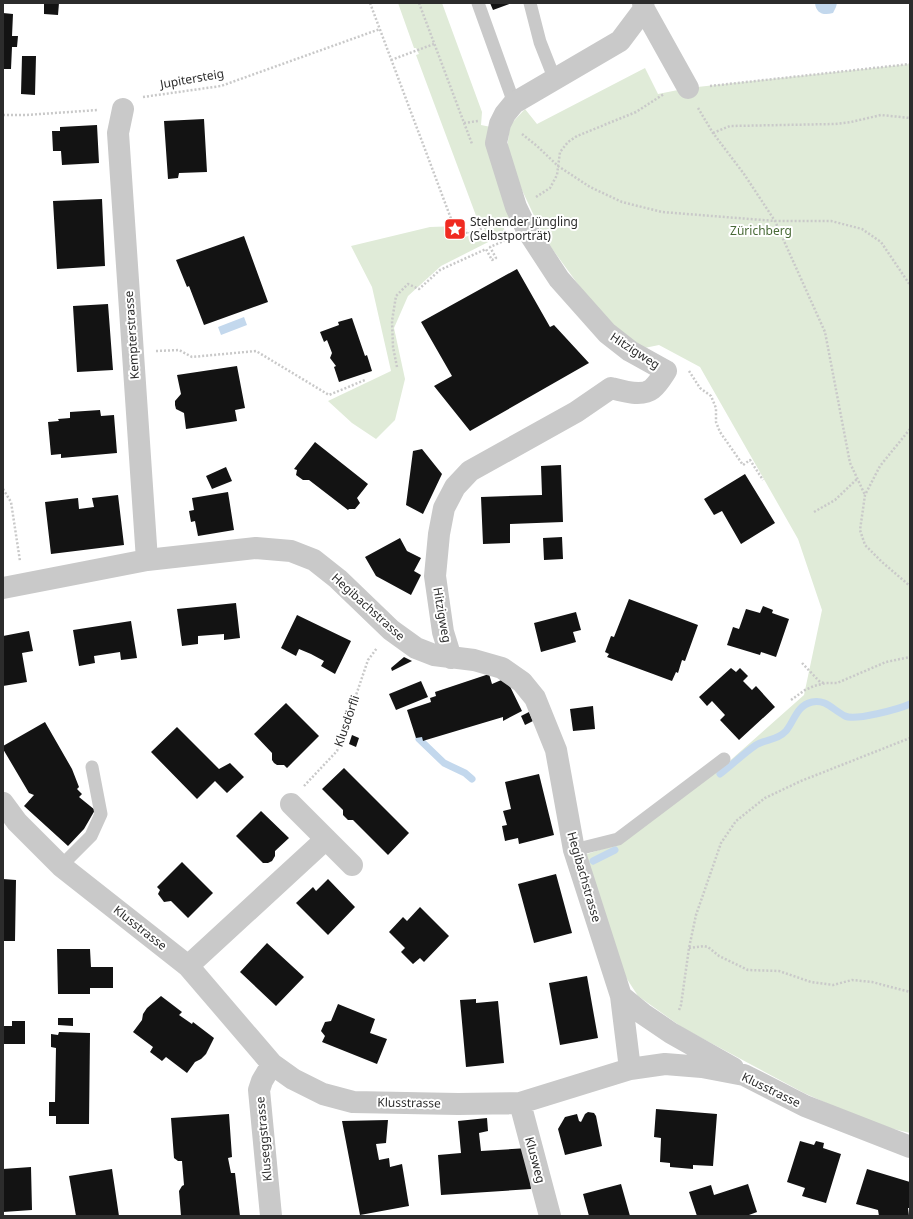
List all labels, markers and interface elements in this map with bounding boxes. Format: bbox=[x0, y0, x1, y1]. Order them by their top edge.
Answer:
street label: Jupitersteig bbox=[158, 65, 225, 93]
place label: Stehender Jüngling (Selbstporträt) bbox=[470, 213, 578, 244]
place icon: Stehender Jüngling (Selbstporträt) bbox=[442, 216, 468, 242]
park label: Zürichberg bbox=[730, 222, 792, 239]
street label: Kempterstrasse bbox=[120, 290, 143, 380]
street label: Hitzigweg bbox=[607, 328, 663, 373]
street label: Hegibachstrasse bbox=[328, 569, 409, 644]
street label: Hitzigweg bbox=[429, 586, 456, 644]
street label: Klusdörfli bbox=[330, 693, 363, 749]
street label: Hegibachstrasse bbox=[563, 830, 606, 924]
street label: Klusstrasse bbox=[110, 901, 171, 954]
street label: Klusstrasse bbox=[739, 1068, 804, 1111]
street label: Klusstrasse bbox=[377, 1093, 441, 1112]
street label: Kluseggstrasse bbox=[251, 1096, 276, 1182]
street label: Klusweg bbox=[521, 1135, 550, 1185]

